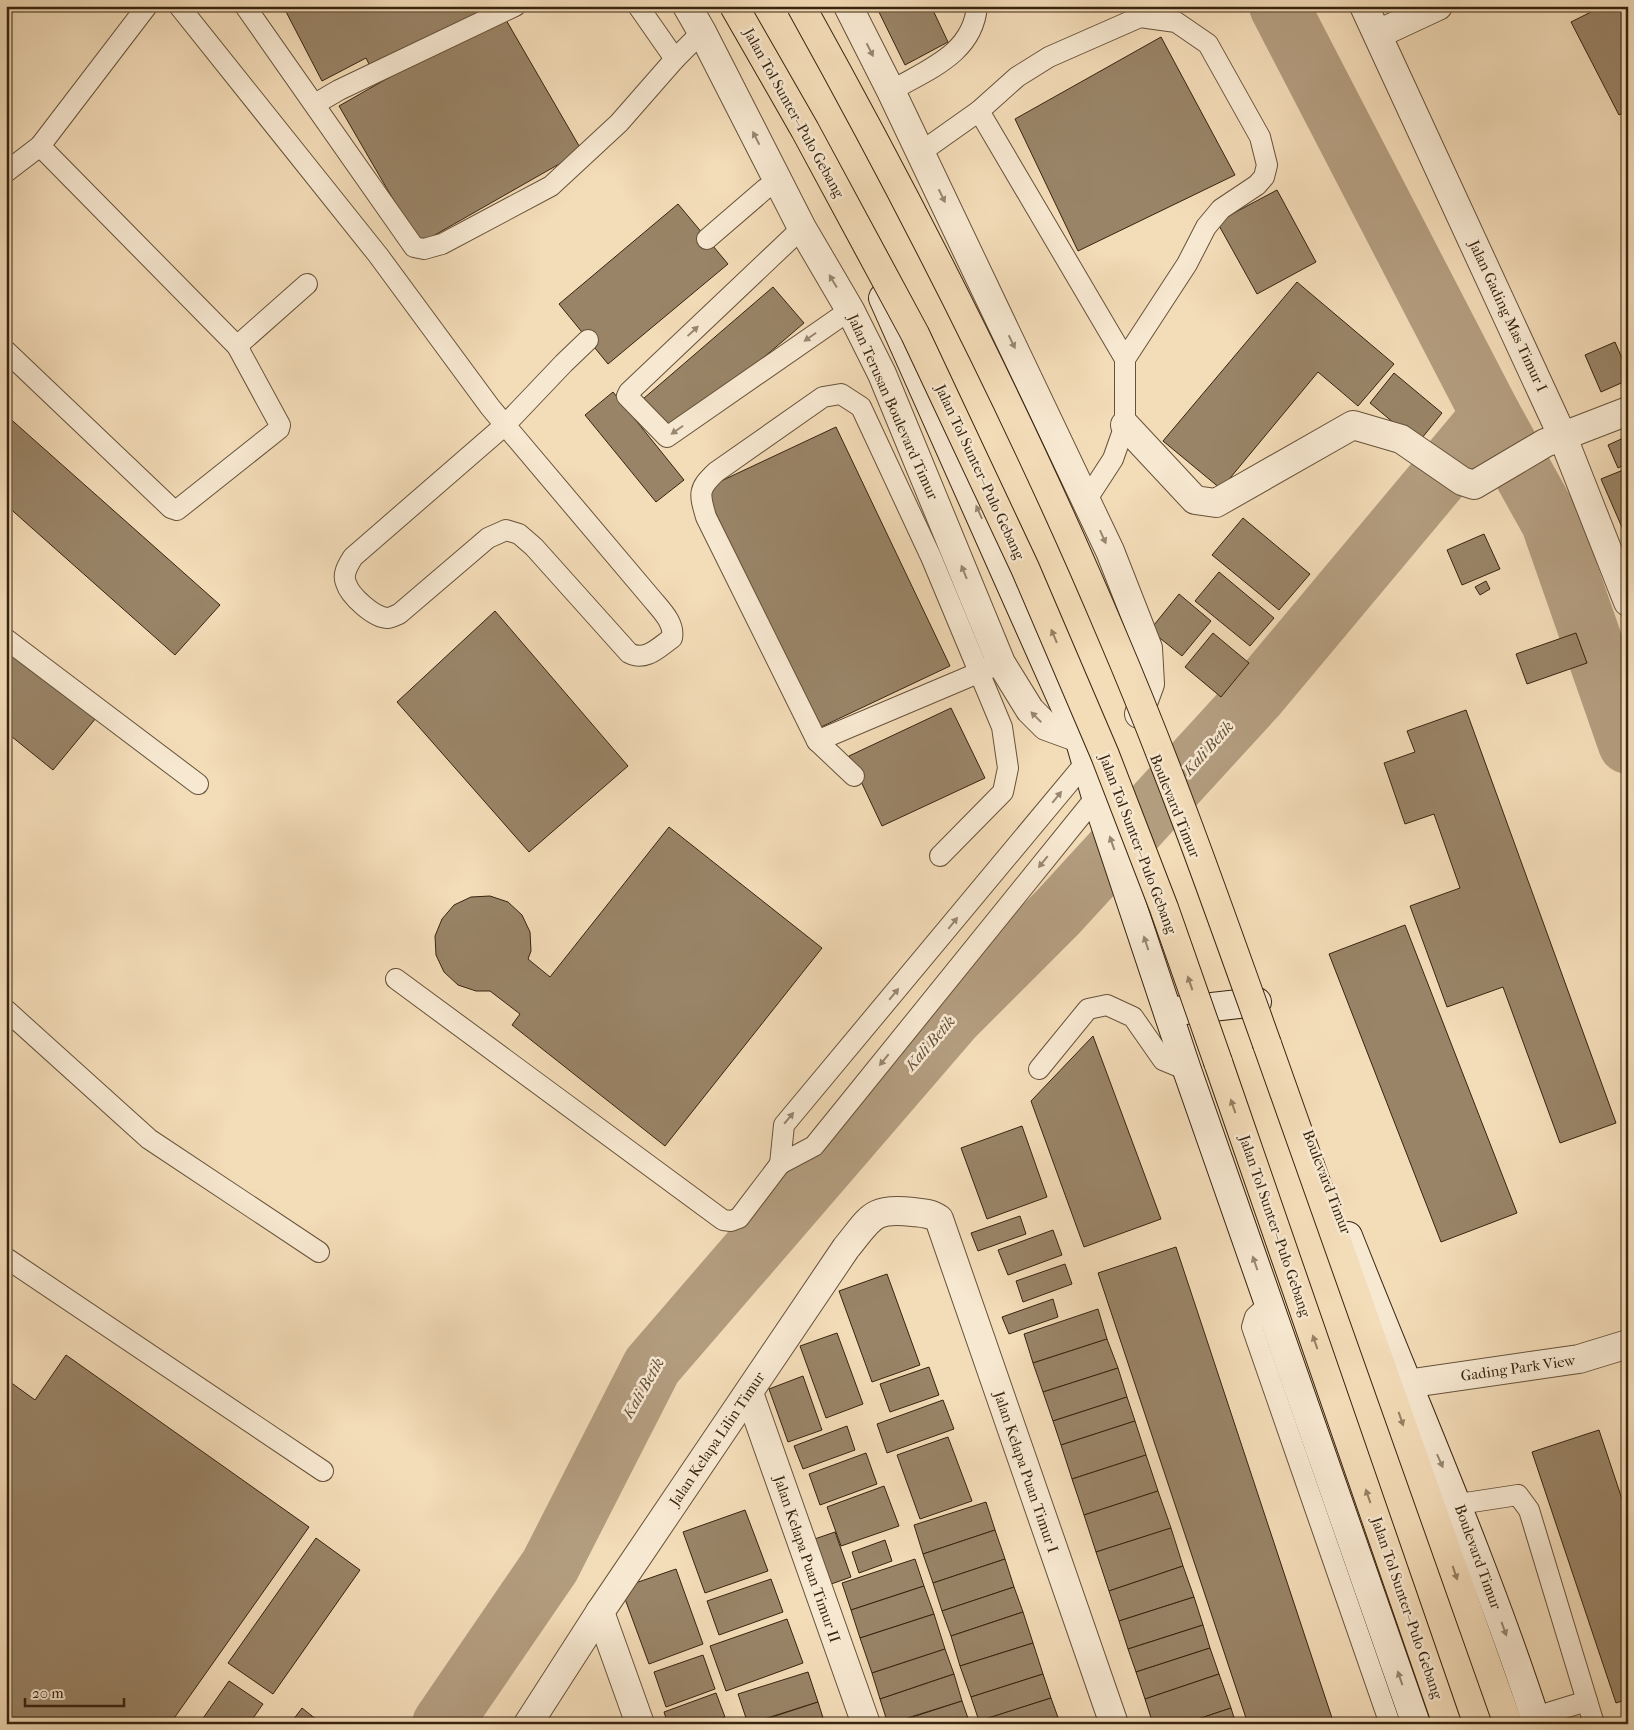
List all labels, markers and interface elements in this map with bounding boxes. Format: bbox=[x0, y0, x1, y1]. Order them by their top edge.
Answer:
street label: Jalan Tol Sunter–Pulo Gebang bbox=[739, 24, 849, 202]
one-way arrow bbox=[866, 42, 874, 57]
one-way arrow bbox=[752, 131, 760, 145]
one-way arrow bbox=[937, 188, 946, 203]
street label: Jalan Gading Mas Timur I bbox=[1464, 236, 1551, 395]
one-way arrow bbox=[828, 274, 837, 287]
street label: Jalan Terusan Boulevard Timur bbox=[843, 311, 942, 503]
one-way arrow bbox=[687, 325, 699, 337]
one-way arrow bbox=[803, 332, 817, 342]
one-way arrow bbox=[1008, 335, 1016, 349]
street label: Jalan Tol Sunter–Pulo Gebang bbox=[931, 381, 1029, 563]
one-way arrow bbox=[670, 425, 684, 435]
one-way arrow bbox=[975, 505, 983, 519]
one-way arrow bbox=[1099, 529, 1108, 544]
one-way arrow bbox=[959, 565, 967, 579]
one-way arrow bbox=[1050, 629, 1058, 643]
one-way arrow bbox=[1031, 711, 1043, 723]
water label: Kali Betik bbox=[1178, 717, 1237, 780]
street label: Jalan Tol Sunter–Pulo Gebang bbox=[1095, 751, 1181, 937]
street label: Boulevard Timur bbox=[1146, 751, 1204, 861]
one-way arrow bbox=[1051, 791, 1062, 804]
one-way arrow bbox=[1108, 835, 1115, 850]
one-way arrow bbox=[1038, 855, 1049, 868]
one-way arrow bbox=[948, 917, 959, 930]
one-way arrow bbox=[1141, 936, 1149, 951]
one-way arrow bbox=[1186, 975, 1193, 990]
one-way arrow bbox=[889, 987, 900, 1000]
water label: Kali Betik bbox=[900, 1012, 959, 1075]
one-way arrow bbox=[878, 1053, 889, 1066]
one-way arrow bbox=[1229, 1098, 1237, 1113]
one-way arrow bbox=[784, 1112, 795, 1125]
street label: Boulevard Timur bbox=[1299, 1127, 1355, 1237]
street label: Jalan Tol Sunter–Pulo Gebang bbox=[1235, 1132, 1315, 1320]
one-way arrow bbox=[1251, 1255, 1258, 1270]
one-way arrow bbox=[1311, 1335, 1318, 1350]
street label: Gading Park View bbox=[1459, 1351, 1577, 1385]
water label: Kali Betik bbox=[618, 1354, 668, 1423]
street label: Jalan Kelapa Lilin Timur bbox=[665, 1368, 769, 1510]
street label: Jalan Kelapa Puan Timur I bbox=[990, 1388, 1062, 1555]
one-way arrow bbox=[1397, 1412, 1405, 1427]
one-way arrow bbox=[1436, 1454, 1444, 1468]
street label: Jalan Kelapa Puan Timur II bbox=[770, 1472, 844, 1645]
one-way arrow bbox=[1364, 1488, 1372, 1503]
street label: Boulevard Timur bbox=[1451, 1502, 1506, 1613]
street label: Jalan Tol Sunter–Pulo Gebang bbox=[1367, 1514, 1447, 1702]
one-way arrow bbox=[1452, 1565, 1459, 1580]
one-way arrow bbox=[1500, 1622, 1508, 1637]
one-way arrow bbox=[1396, 1670, 1404, 1685]
scale bar bbox=[25, 1675, 124, 1707]
text: 20 m bbox=[32, 1684, 64, 1702]

